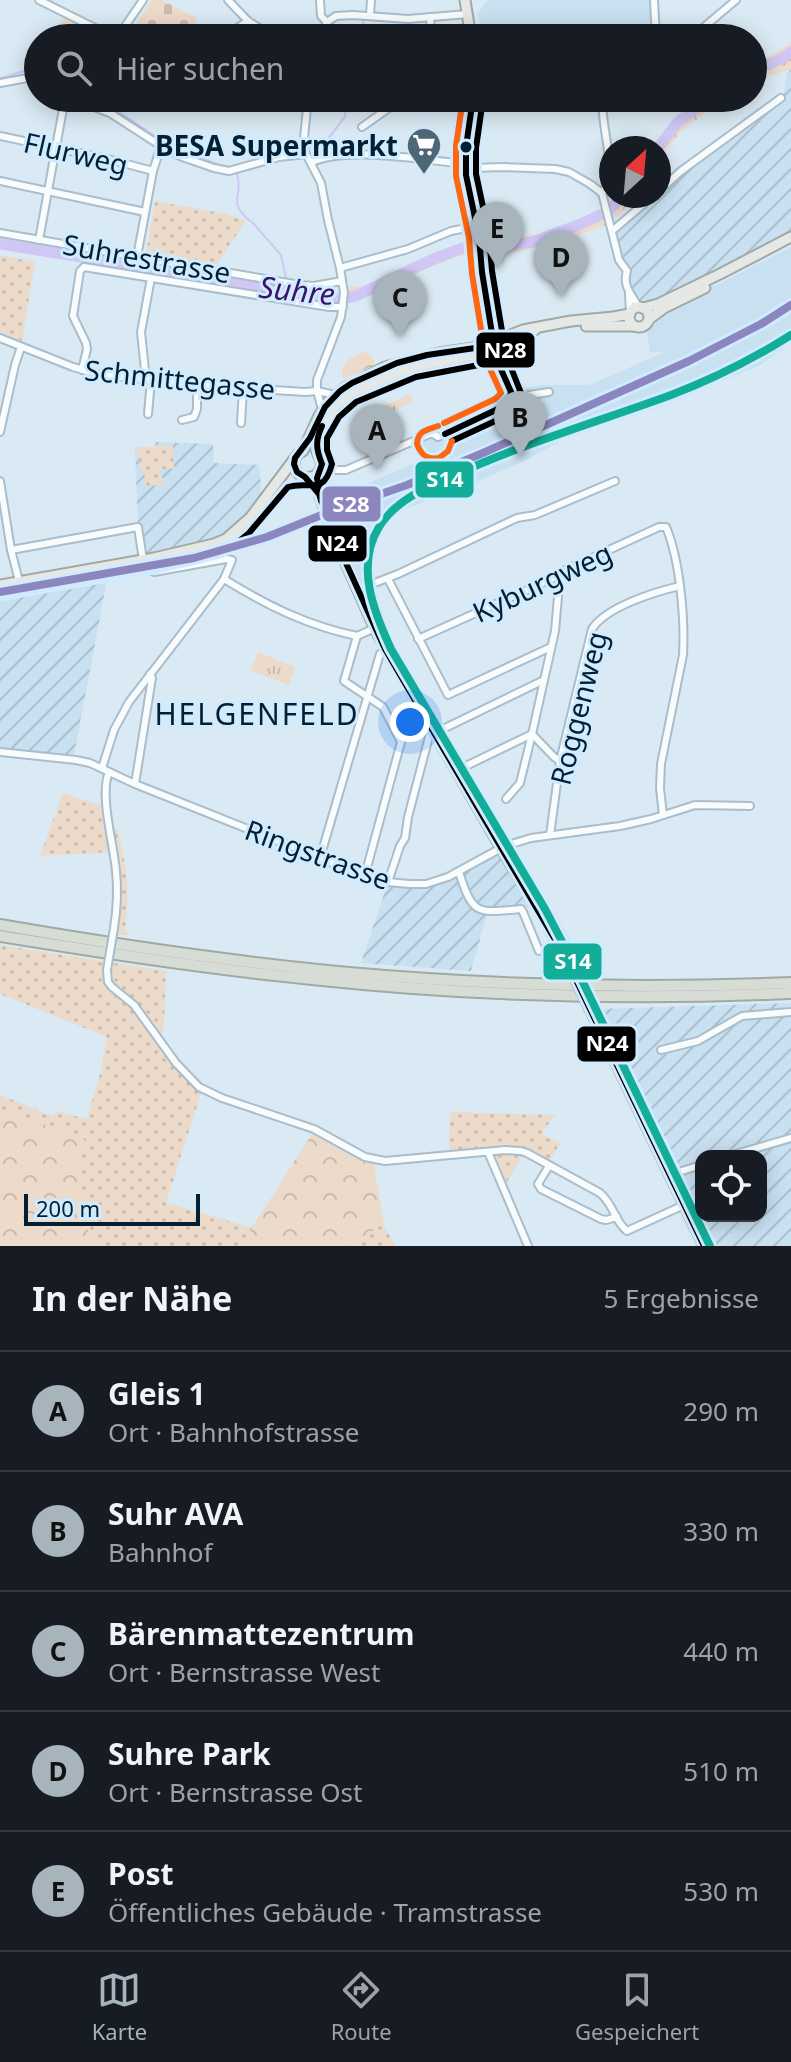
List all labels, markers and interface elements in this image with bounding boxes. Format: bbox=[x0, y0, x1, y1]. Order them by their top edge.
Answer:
search box bbox=[24, 24, 767, 112]
icon: search bbox=[52, 46, 96, 90]
text: Hier suchen bbox=[116, 48, 284, 89]
street label: Flurweg bbox=[20, 123, 132, 183]
place label: BESA Supermarkt bbox=[155, 126, 398, 164]
supermarket icon: BESA Supermarkt bbox=[405, 126, 443, 176]
north arrow bbox=[599, 136, 671, 208]
unlabelled marker bbox=[458, 139, 474, 155]
pin: E bbox=[471, 202, 523, 268]
street label: Suhrestrasse bbox=[60, 225, 234, 291]
pin: D bbox=[535, 231, 587, 297]
water label: Suhre bbox=[257, 266, 337, 314]
pin: C bbox=[374, 271, 426, 337]
line badge: N28 bbox=[475, 331, 536, 369]
text: N28 bbox=[483, 334, 527, 364]
street label: Schmittegasse bbox=[83, 350, 277, 408]
pin: B bbox=[494, 391, 546, 457]
pin: A bbox=[351, 404, 403, 470]
line badge: S14 bbox=[414, 460, 475, 499]
text: S14 bbox=[426, 463, 464, 493]
line badge: S28 bbox=[321, 485, 382, 523]
text: S28 bbox=[332, 488, 370, 518]
line badge: N24 bbox=[307, 524, 368, 563]
text: N24 bbox=[315, 527, 359, 557]
street label: Kyburgweg bbox=[466, 533, 618, 631]
street label: Roggenweg bbox=[541, 627, 615, 789]
district label: HELGENFELD bbox=[154, 693, 360, 734]
your location bbox=[390, 702, 430, 742]
street label: Ringstrasse bbox=[240, 810, 396, 898]
line badge: S14 bbox=[542, 942, 603, 981]
text: S14 bbox=[554, 945, 592, 975]
line badge: N24 bbox=[576, 1025, 637, 1063]
text: N24 bbox=[585, 1027, 629, 1057]
map controls bbox=[695, 1150, 767, 1222]
button: locate bbox=[695, 1150, 767, 1222]
scale bar bbox=[24, 1190, 200, 1226]
text: 200 m bbox=[36, 1193, 100, 1223]
text: In der Nähe bbox=[32, 1275, 232, 1321]
text: 5 Ergebnisse bbox=[603, 1280, 759, 1316]
text: Gleis 1 bbox=[108, 1373, 206, 1414]
text: A bbox=[49, 1393, 67, 1429]
text: 290 m bbox=[683, 1393, 759, 1429]
text: Ort · Bahnhofstrasse bbox=[108, 1414, 360, 1450]
text: Suhr AVA bbox=[108, 1493, 243, 1534]
text: B bbox=[49, 1513, 67, 1549]
text: 330 m bbox=[683, 1513, 759, 1549]
text: Bahnhof bbox=[108, 1534, 212, 1570]
text: Bärenmattezentrum bbox=[108, 1613, 414, 1654]
text: C bbox=[50, 1633, 66, 1669]
text: 440 m bbox=[683, 1633, 759, 1669]
text: Ort · Bernstrasse West bbox=[108, 1654, 380, 1690]
text: Suhre Park bbox=[108, 1733, 271, 1774]
text: D bbox=[48, 1753, 68, 1789]
text: 510 m bbox=[683, 1753, 759, 1789]
text: Ort · Bernstrasse Ost bbox=[108, 1774, 362, 1810]
text: Post bbox=[108, 1853, 173, 1894]
text: E bbox=[51, 1873, 65, 1909]
text: 530 m bbox=[683, 1873, 759, 1909]
text: Öffentliches Gebäude · Tramstrasse bbox=[108, 1894, 542, 1930]
tab: Karte bbox=[92, 1968, 147, 2046]
tab: Route bbox=[331, 1968, 392, 2046]
tab: Gespeichert bbox=[575, 1968, 699, 2046]

